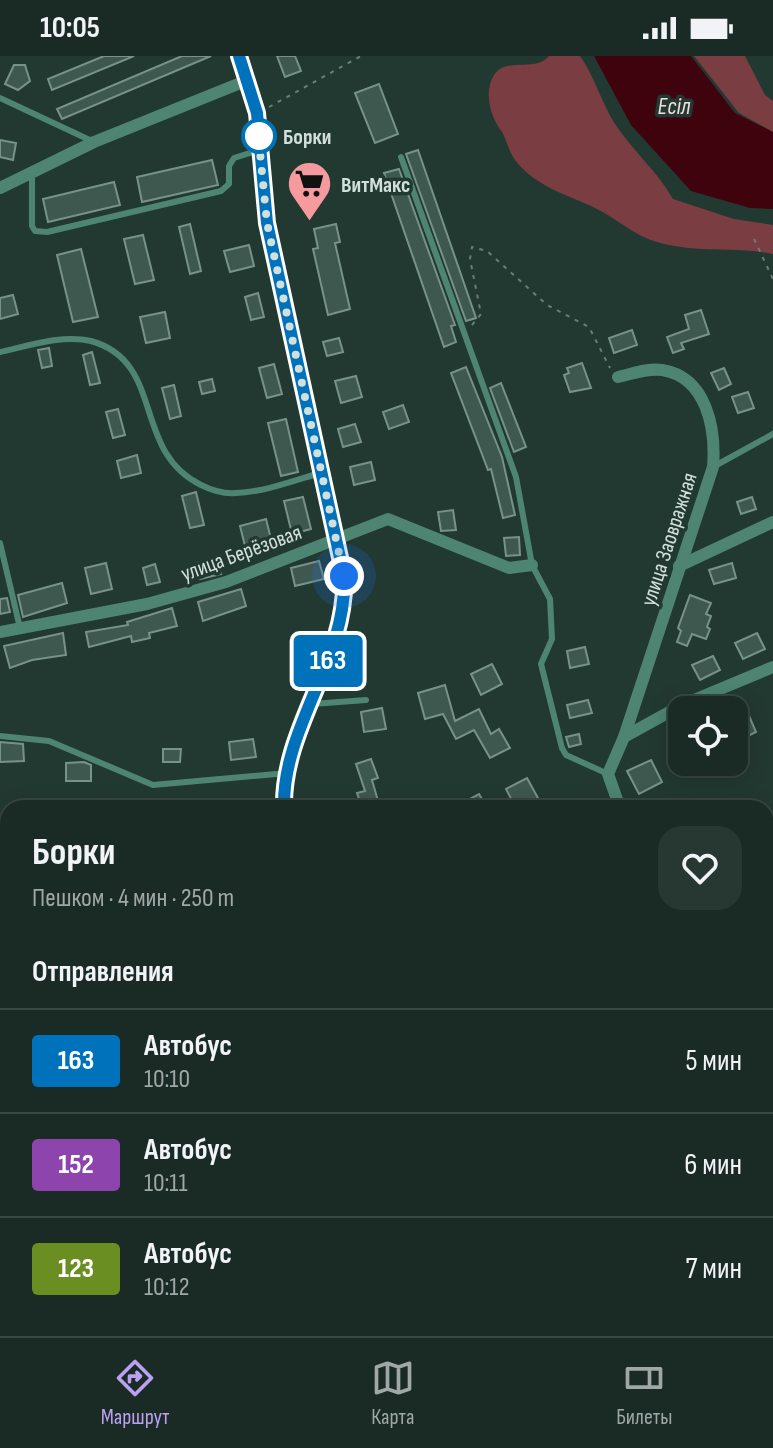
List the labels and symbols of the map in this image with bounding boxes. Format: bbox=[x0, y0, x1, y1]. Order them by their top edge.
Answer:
water label: Есіл bbox=[658, 92, 691, 121]
marker: Борки bbox=[242, 119, 276, 153]
place label: Борки bbox=[283, 124, 331, 151]
supermarket icon: ВитМакс bbox=[286, 160, 334, 223]
place label: ВитМакс bbox=[341, 172, 410, 199]
street label: улица Заовражная bbox=[635, 469, 704, 610]
street label: улица Берёзовая bbox=[178, 519, 306, 588]
your location bbox=[324, 556, 364, 596]
line badge: 163 bbox=[282, 635, 374, 687]

